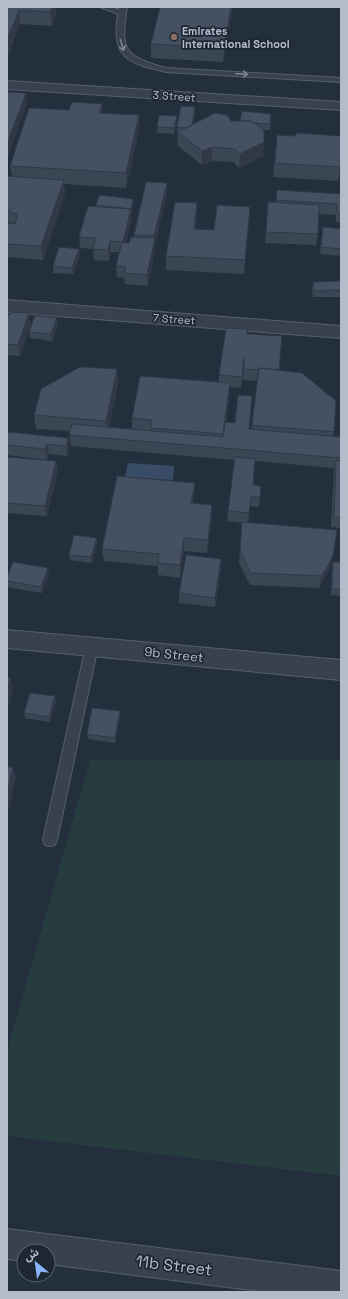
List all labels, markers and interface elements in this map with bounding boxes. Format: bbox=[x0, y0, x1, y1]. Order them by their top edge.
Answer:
place label: Emirates International School bbox=[182, 24, 290, 51]
marker: Emirates International School bbox=[169, 32, 179, 42]
one-way arrow bbox=[119, 39, 126, 52]
one-way arrow bbox=[235, 70, 248, 78]
street label: 3 Street bbox=[152, 88, 196, 104]
street label: 7 Street bbox=[152, 311, 196, 327]
street label: 9b Street bbox=[144, 643, 204, 666]
north arrow bbox=[16, 1243, 56, 1283]
text: ش bbox=[21, 1244, 41, 1264]
street label: 11b Street bbox=[135, 1250, 213, 1281]

